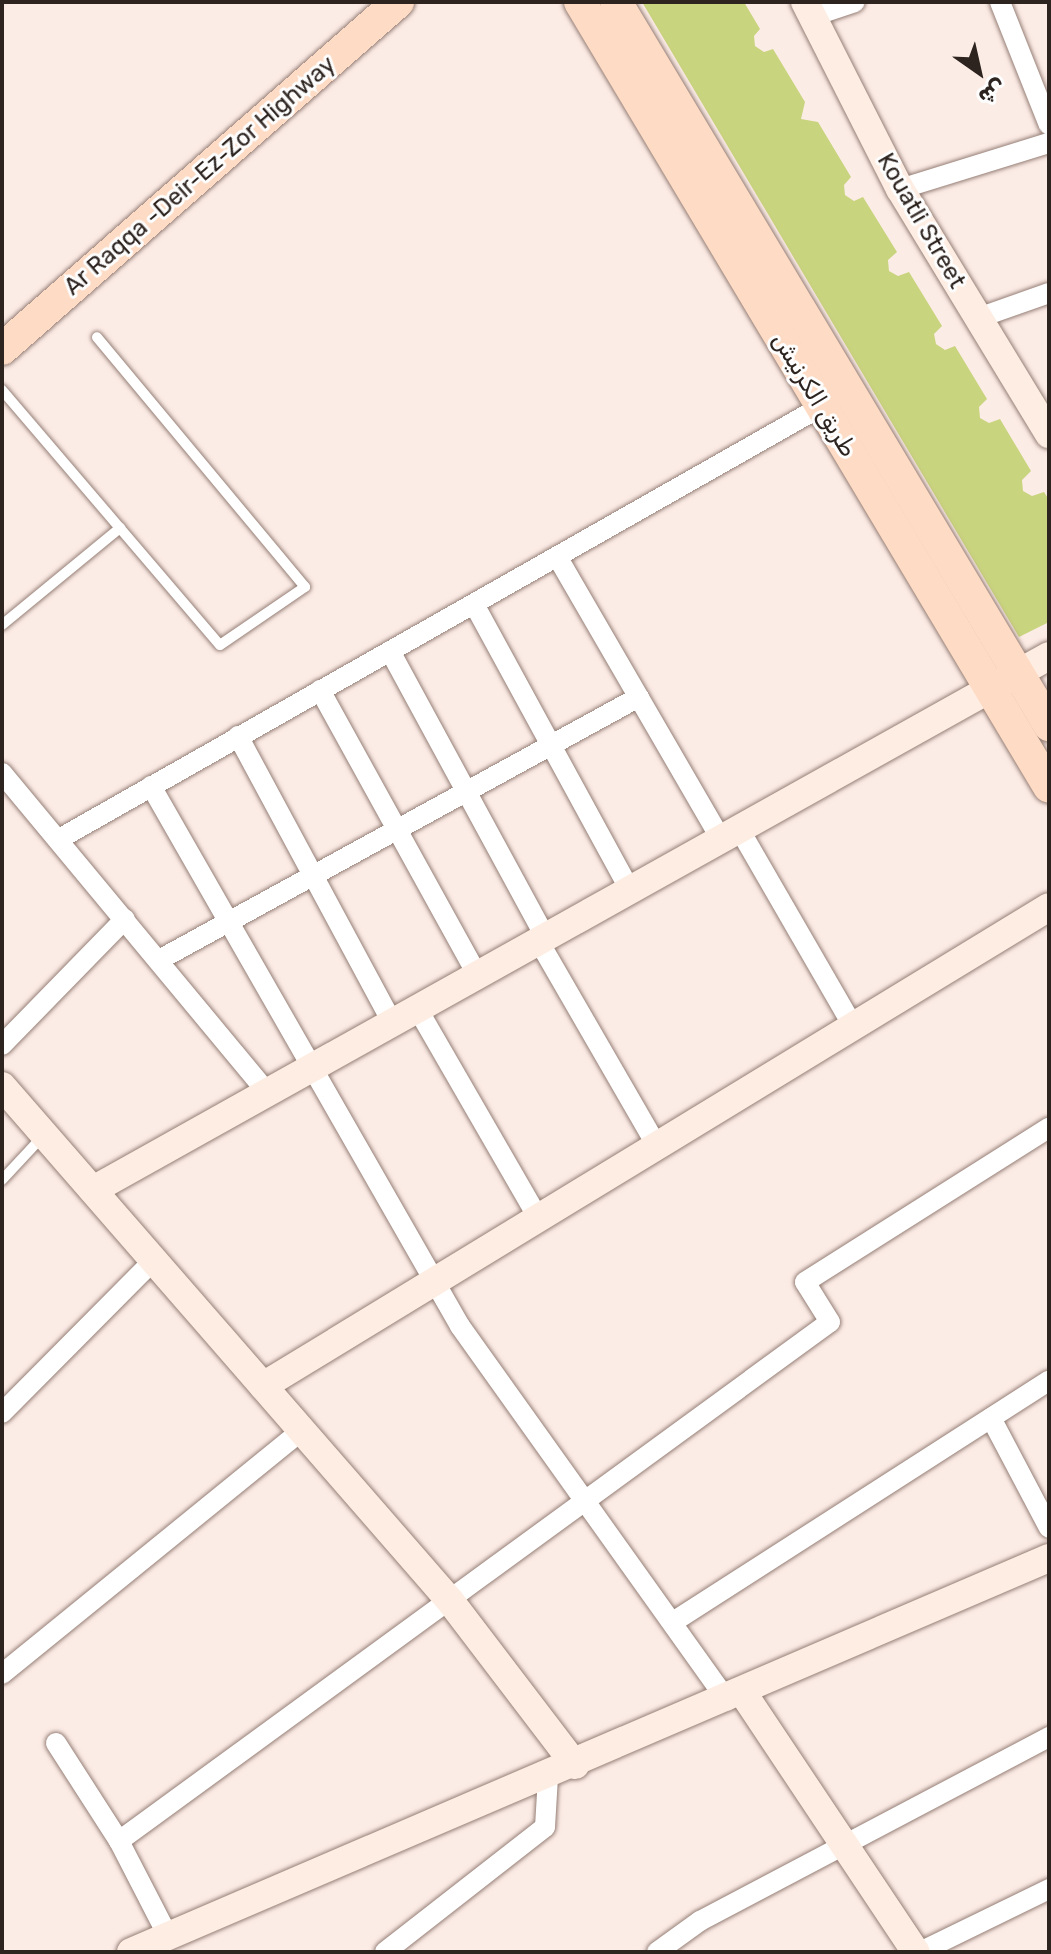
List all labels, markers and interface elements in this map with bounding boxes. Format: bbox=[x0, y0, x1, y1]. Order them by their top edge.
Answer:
north arrow bbox=[939, 32, 1019, 112]
street label: Ar Raqqa -Deir-Ez-Zor Highway bbox=[58, 50, 342, 302]
text: ش bbox=[974, 73, 1012, 111]
street label: Kouatli Street bbox=[871, 148, 971, 294]
street label: طريق الكرنيش bbox=[766, 328, 862, 462]

